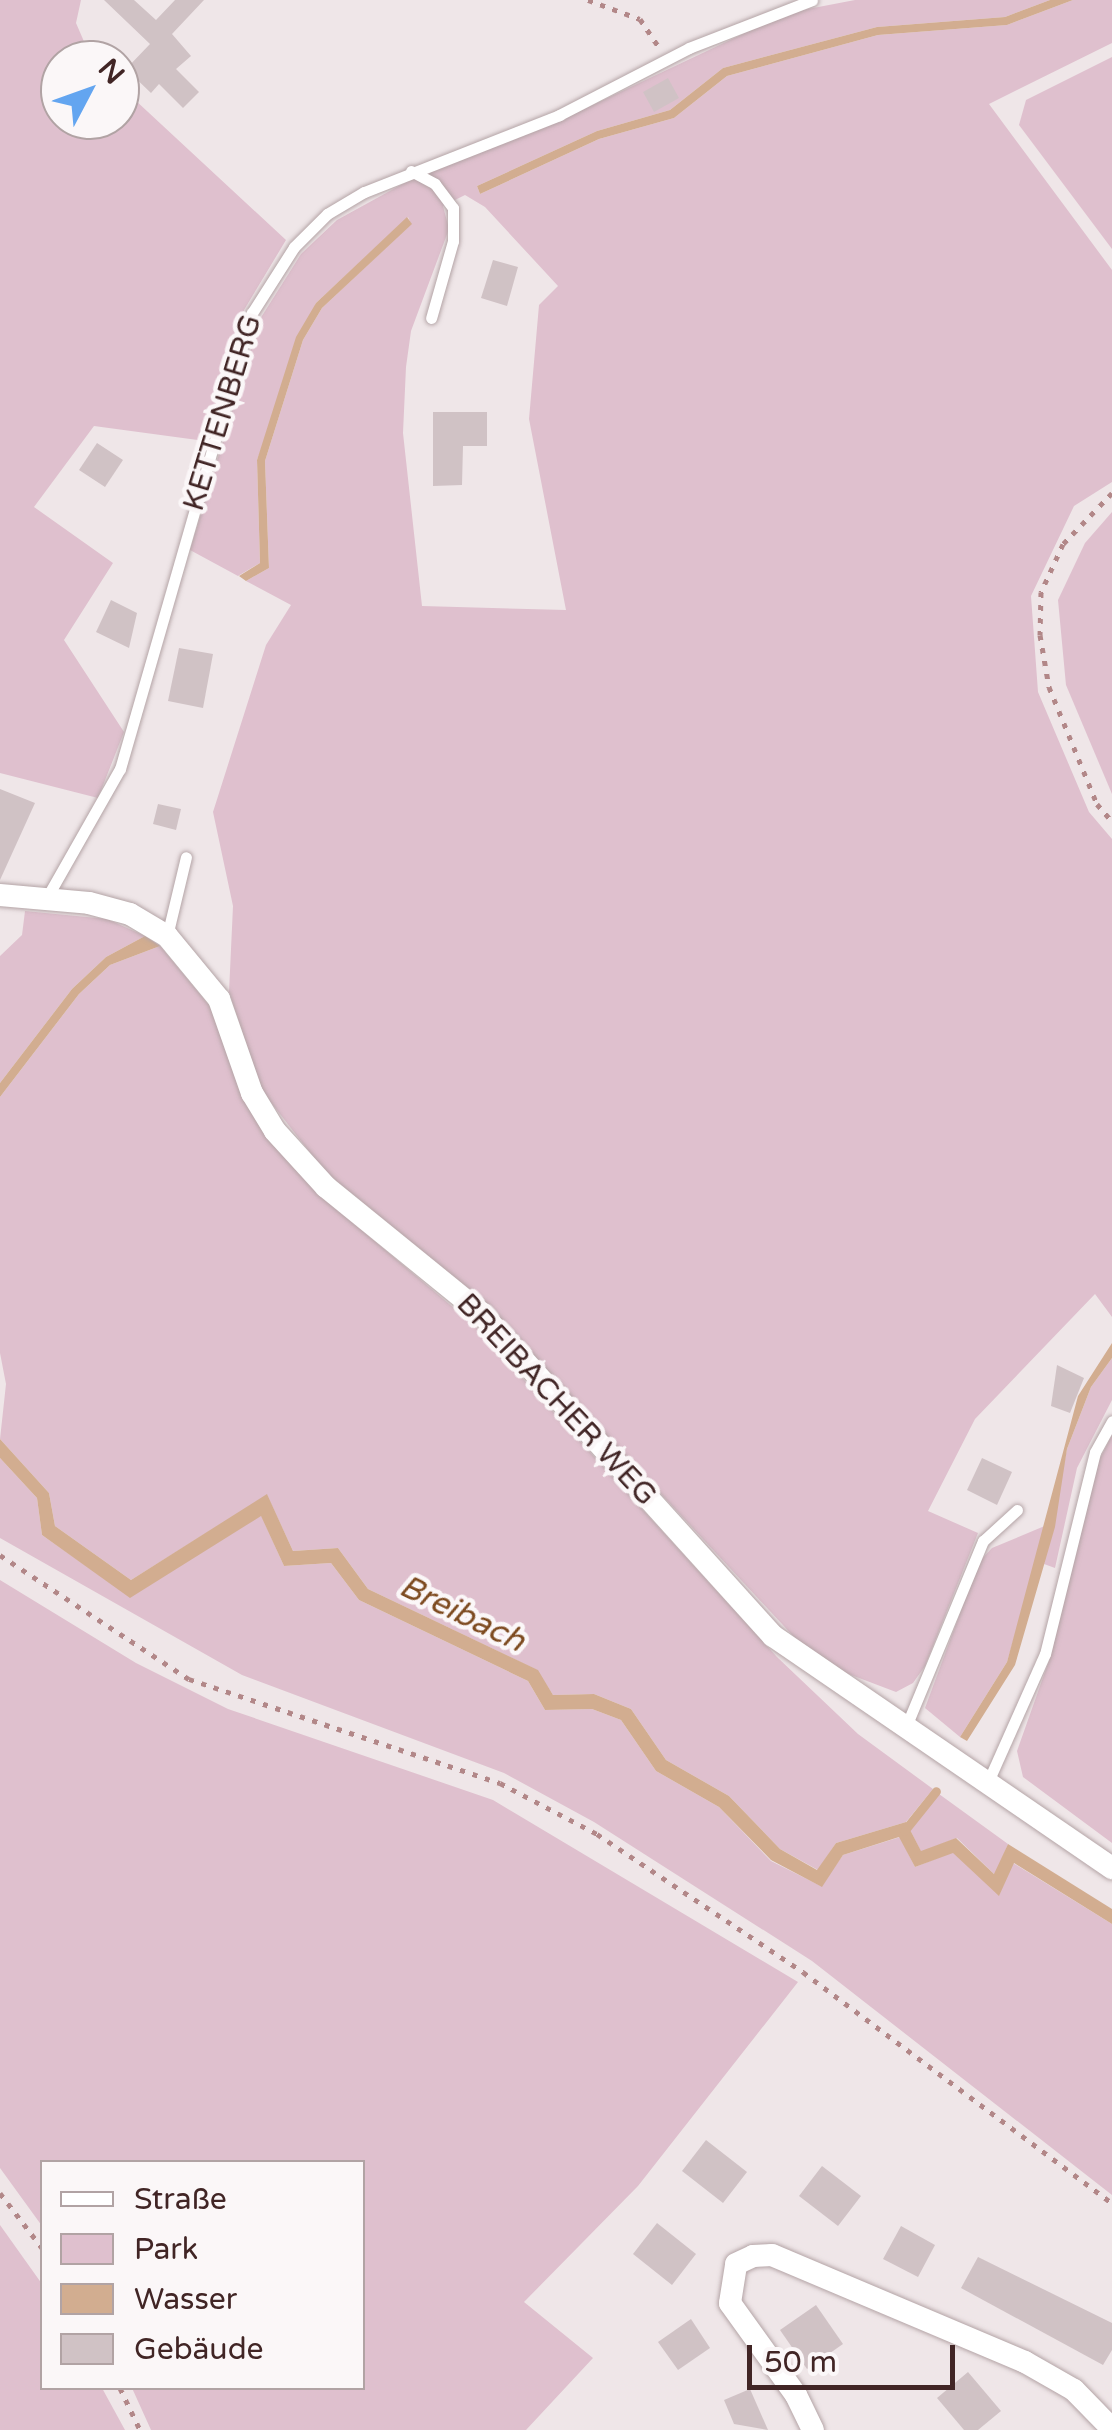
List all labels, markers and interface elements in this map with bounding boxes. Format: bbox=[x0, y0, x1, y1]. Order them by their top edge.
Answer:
north arrow bbox=[40, 40, 140, 140]
text: N bbox=[91, 52, 131, 91]
street label: KETTENBERG bbox=[176, 311, 270, 515]
street label: BREIBACHER WEG bbox=[449, 1287, 663, 1513]
water label: Breibach bbox=[393, 1567, 531, 1661]
legend bbox=[40, 2160, 365, 2390]
text: Straße bbox=[134, 2181, 227, 2218]
text: Park bbox=[134, 2231, 198, 2268]
text: Wasser bbox=[134, 2281, 237, 2318]
scale bar bbox=[752, 2325, 960, 2387]
text: Gebäude bbox=[134, 2331, 264, 2368]
text: 50 m bbox=[764, 2344, 837, 2381]

